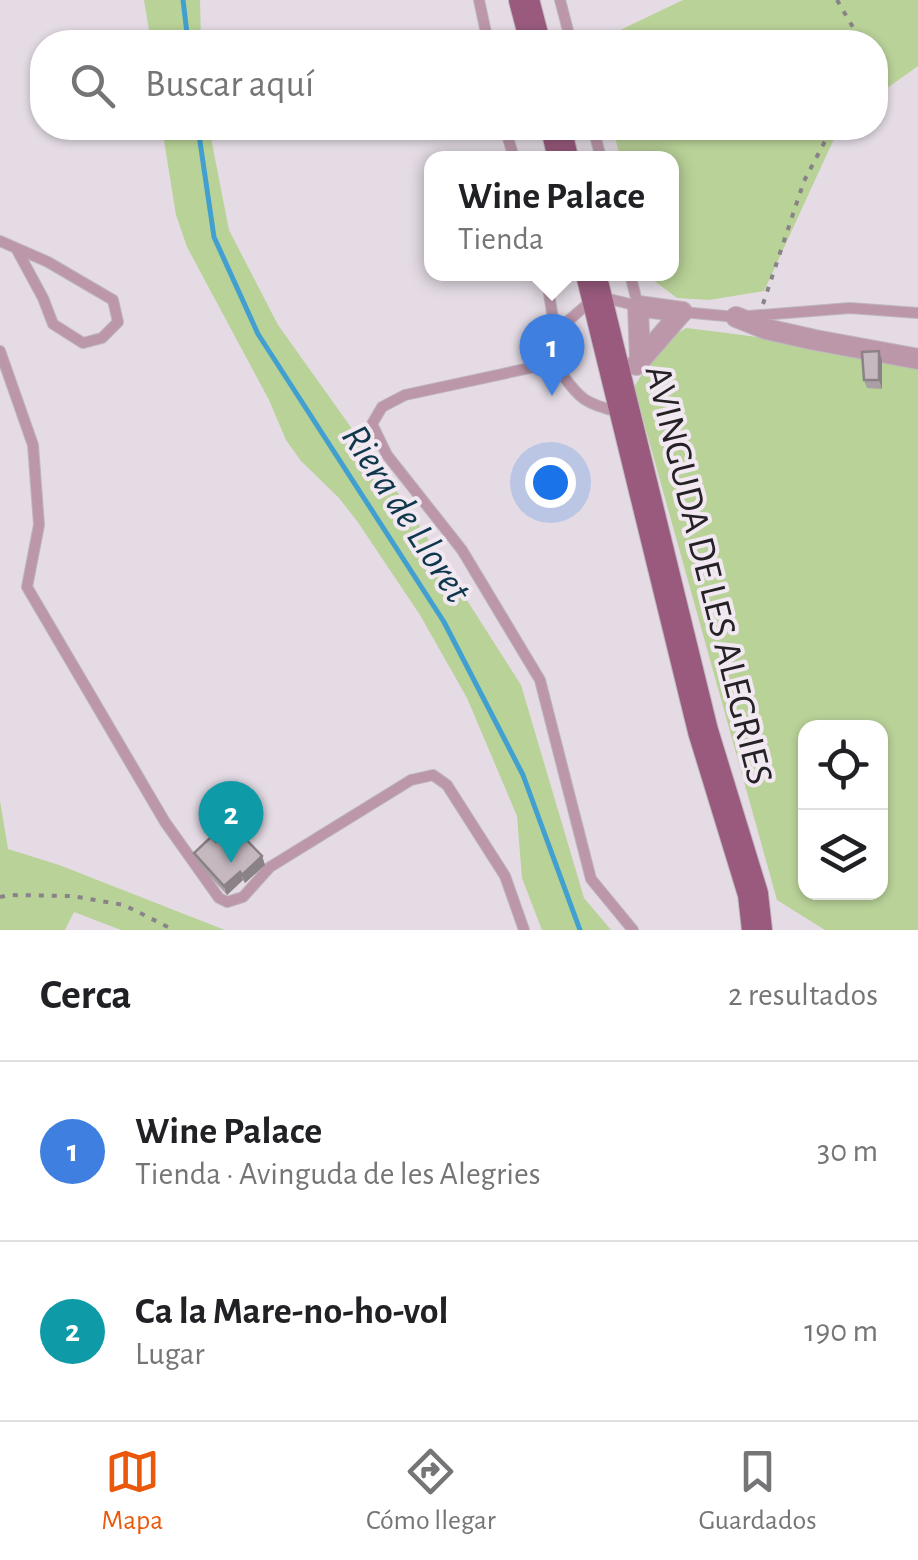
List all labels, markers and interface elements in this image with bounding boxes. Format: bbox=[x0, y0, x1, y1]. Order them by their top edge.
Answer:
search box bbox=[30, 30, 888, 140]
icon: search bbox=[65, 58, 120, 113]
text: Buscar aquí bbox=[145, 66, 314, 104]
popup bbox=[424, 151, 679, 281]
text: Wine Palace bbox=[458, 178, 645, 216]
text: Tienda bbox=[458, 223, 544, 255]
pin: 1 bbox=[520, 314, 584, 396]
street label: AVINGUDA DE LES ALEGRIES bbox=[638, 362, 778, 788]
water label: Riera de Lloret bbox=[334, 418, 479, 611]
your location bbox=[525, 457, 576, 508]
map controls bbox=[798, 720, 888, 900]
button: locate bbox=[798, 720, 888, 810]
pin: 2 bbox=[198, 780, 264, 863]
button: layers bbox=[798, 810, 888, 900]
text: Cerca bbox=[40, 974, 131, 1016]
text: 2 resultados bbox=[728, 979, 878, 1011]
text: Wine Palace bbox=[135, 1113, 322, 1151]
text: 1 bbox=[67, 1135, 78, 1167]
text: 30 m bbox=[817, 1135, 878, 1167]
text: Tienda · Avinguda de les Alegries bbox=[135, 1158, 541, 1190]
text: Ca la Mare-no-ho-vol bbox=[135, 1293, 448, 1331]
text: 2 bbox=[65, 1315, 80, 1347]
text: 190 m bbox=[804, 1315, 878, 1347]
text: Lugar bbox=[135, 1338, 205, 1370]
tab: Mapa bbox=[101, 1444, 163, 1538]
tab: Cómo llegar bbox=[366, 1444, 496, 1538]
tab: Guardados bbox=[698, 1444, 817, 1538]

